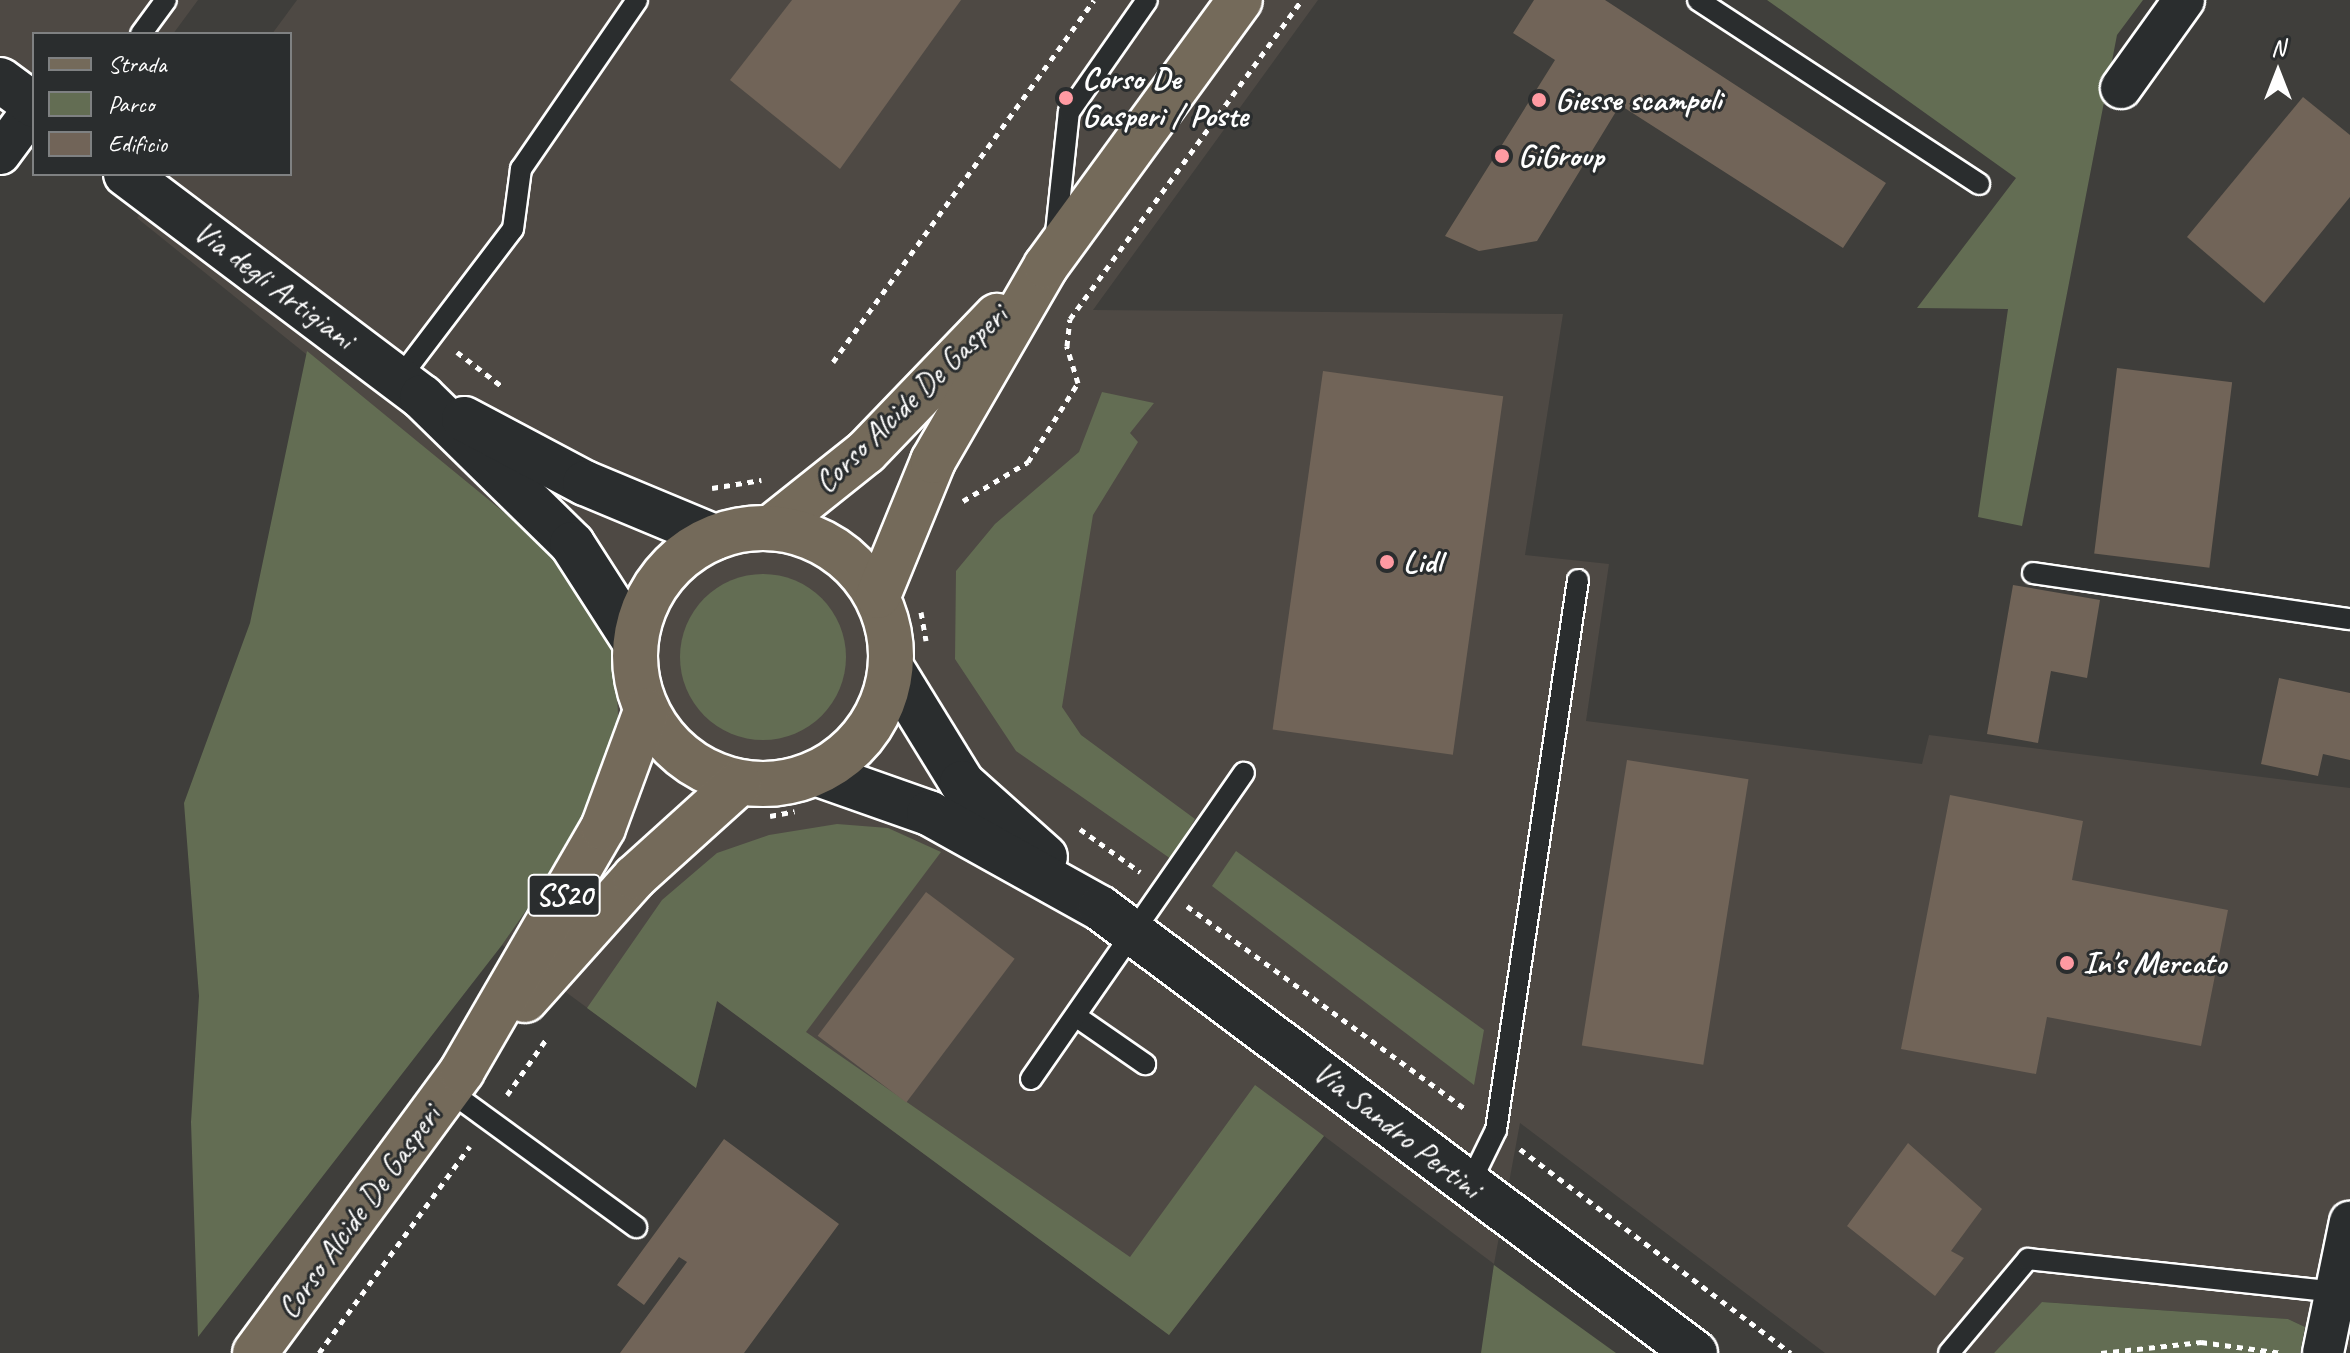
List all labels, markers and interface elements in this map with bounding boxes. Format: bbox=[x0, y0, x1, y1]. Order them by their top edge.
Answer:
legend bbox=[32, 32, 292, 176]
north arrow bbox=[2238, 32, 2318, 112]
text: N bbox=[2271, 34, 2285, 62]
text: Strada bbox=[108, 49, 166, 79]
place label: Corso De Gasperi / Poste bbox=[1082, 61, 1248, 136]
place label: Giesse scampoli bbox=[1555, 81, 1720, 119]
text: Parco bbox=[108, 89, 154, 119]
marker: Corso De Gasperi / Poste bbox=[1057, 89, 1075, 107]
marker: Giesse scampoli bbox=[1530, 91, 1548, 109]
text: Edificio bbox=[108, 129, 167, 159]
place label: GiGroup bbox=[1518, 137, 1604, 175]
marker: GiGroup bbox=[1493, 147, 1511, 165]
street label: Via degli Artigiani bbox=[186, 212, 362, 358]
street label: Corso Alcide De Gasperi bbox=[806, 297, 1016, 501]
place label: Lidl bbox=[1403, 543, 1442, 581]
marker: Lidl bbox=[1378, 553, 1396, 571]
road number: SS20 bbox=[526, 869, 602, 921]
place label: In's Mercato bbox=[2083, 944, 2225, 982]
marker: In's Mercato bbox=[2058, 954, 2076, 972]
street label: Via Sandro Pertini bbox=[1306, 1053, 1488, 1207]
street label: Corso Alcide De Gasperi bbox=[269, 1098, 449, 1326]

